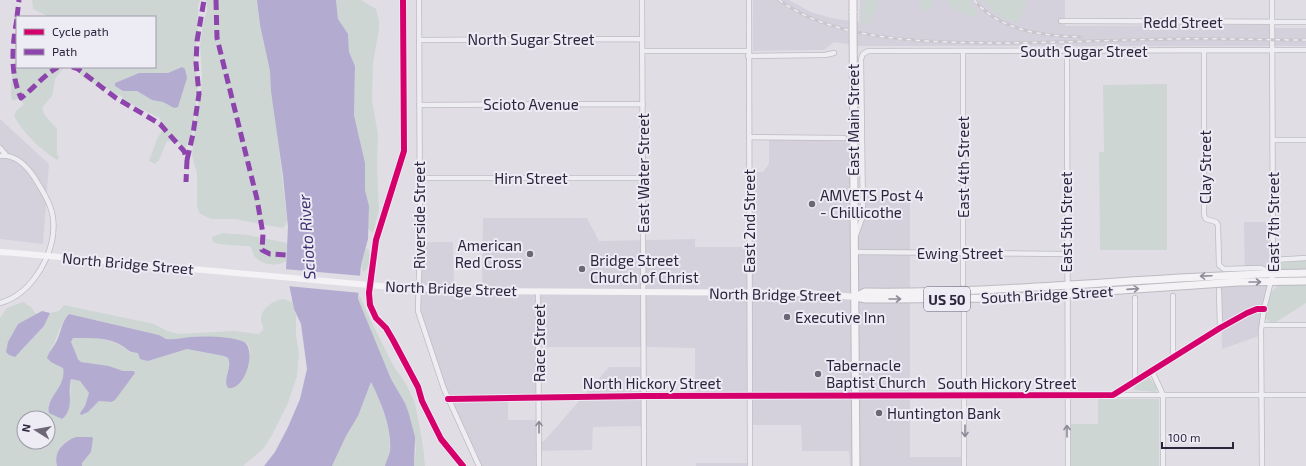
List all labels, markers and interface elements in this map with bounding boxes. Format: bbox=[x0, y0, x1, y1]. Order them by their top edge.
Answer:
street label: Redd Street bbox=[1143, 13, 1223, 31]
legend bbox=[16, 16, 156, 68]
text: Cycle path bbox=[52, 24, 109, 38]
street label: North Sugar Street bbox=[467, 30, 595, 48]
street label: South Sugar Street bbox=[1020, 42, 1148, 60]
text: Path bbox=[52, 44, 77, 58]
street label: East Main Street bbox=[844, 64, 862, 176]
street label: Scioto Avenue bbox=[483, 95, 579, 113]
street label: East Water Street bbox=[634, 113, 652, 233]
street label: East 4th Street bbox=[954, 116, 972, 218]
street label: Clay Street bbox=[1196, 130, 1214, 204]
street label: Riverside Street bbox=[410, 161, 428, 269]
street label: Hirn Street bbox=[494, 169, 568, 187]
street label: East 2nd Street bbox=[740, 169, 758, 273]
street label: East 5th Street bbox=[1057, 171, 1075, 272]
street label: East 7th Street bbox=[1264, 171, 1282, 272]
place label: AMVETS Post 4 - Chillicothe bbox=[820, 186, 924, 221]
water label: Scioto River bbox=[293, 193, 318, 280]
marker: AMVETS Post 4 - Chillicothe bbox=[807, 199, 817, 209]
place label: American Red Cross bbox=[455, 236, 522, 271]
street label: Ewing Street bbox=[917, 244, 1004, 262]
street label: North Bridge Street bbox=[62, 248, 195, 278]
marker: American Red Cross bbox=[525, 249, 535, 259]
place label: Bridge Street Church of Christ bbox=[590, 251, 699, 286]
marker: Bridge Street Church of Christ bbox=[577, 264, 587, 274]
one-way arrow bbox=[1200, 272, 1213, 280]
street label: North Bridge Street bbox=[385, 277, 518, 299]
one-way arrow bbox=[1248, 278, 1261, 285]
street label: South Bridge Street bbox=[980, 282, 1114, 306]
street label: North Bridge Street bbox=[709, 284, 841, 304]
one-way arrow bbox=[1126, 285, 1139, 292]
road number: US 50 bbox=[924, 287, 970, 311]
one-way arrow bbox=[888, 295, 901, 303]
street label: Race Street bbox=[530, 304, 548, 382]
place label: Executive Inn bbox=[795, 308, 885, 326]
marker: Executive Inn bbox=[782, 312, 792, 322]
place label: Tabernacle Baptist Church bbox=[826, 356, 926, 391]
marker: Tabernacle Baptist Church bbox=[813, 369, 823, 379]
street label: North Hickory Street bbox=[583, 374, 722, 392]
street label: South Hickory Street bbox=[938, 374, 1077, 392]
place label: Huntington Bank bbox=[887, 404, 1001, 422]
marker: Huntington Bank bbox=[874, 408, 884, 418]
north arrow bbox=[16, 410, 56, 450]
one-way arrow bbox=[535, 421, 543, 434]
text: N bbox=[19, 423, 33, 433]
one-way arrow bbox=[961, 424, 968, 437]
scale bar bbox=[1162, 424, 1233, 450]
one-way arrow bbox=[1063, 425, 1071, 438]
text: 100 m bbox=[1168, 430, 1200, 444]

